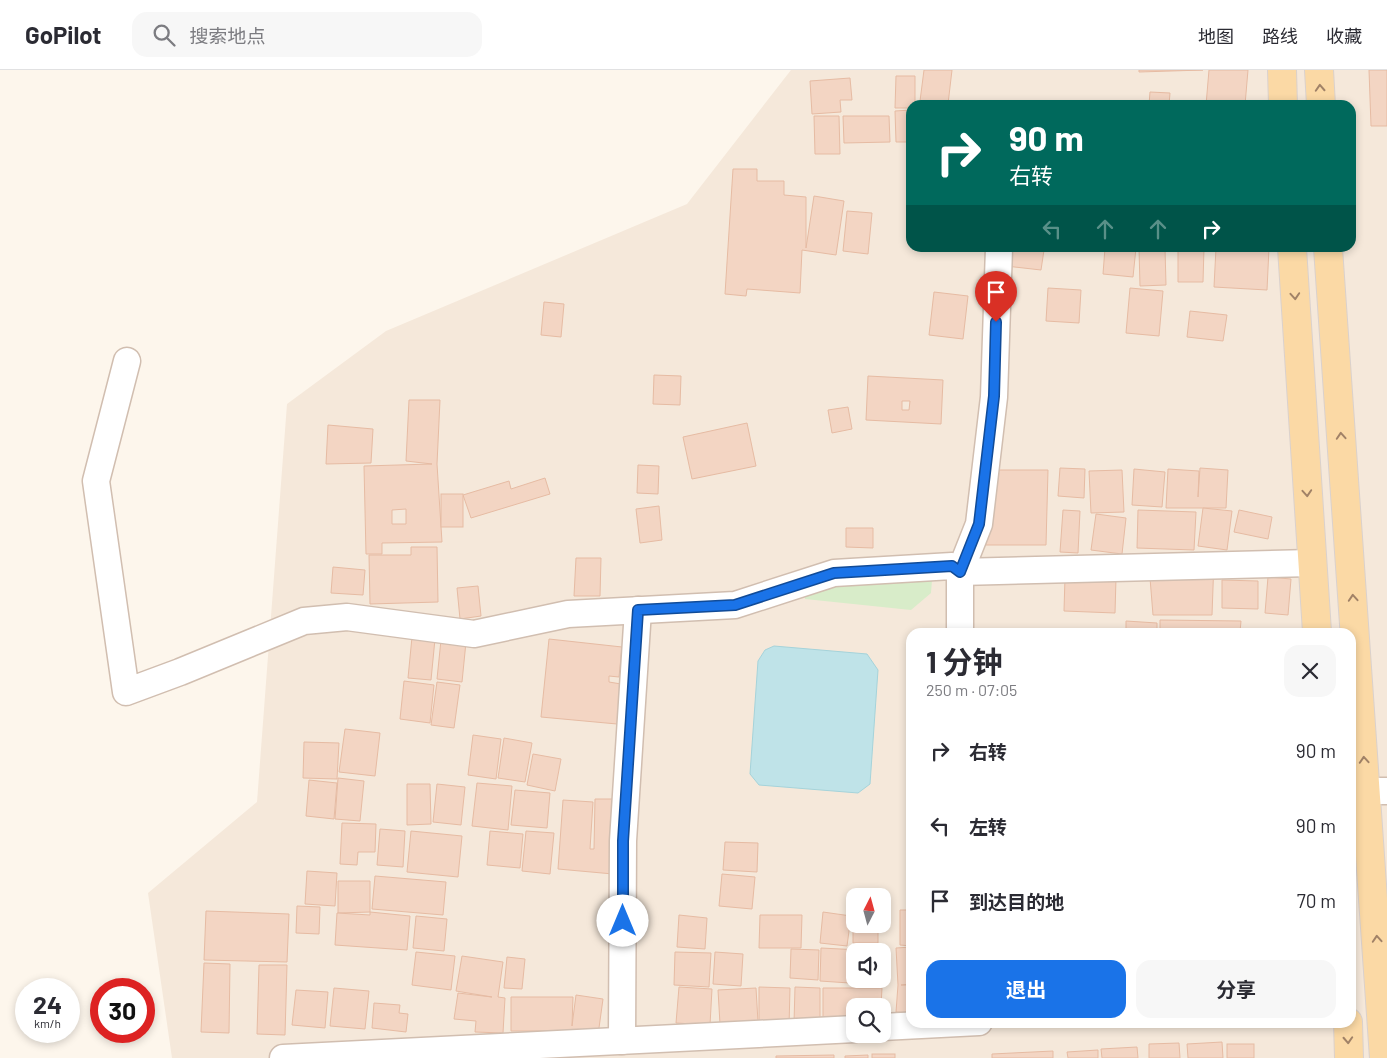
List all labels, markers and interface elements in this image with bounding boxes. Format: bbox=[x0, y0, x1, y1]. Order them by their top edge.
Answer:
search box bbox=[132, 12, 482, 57]
text: GoPilot bbox=[25, 20, 102, 49]
icon: search bbox=[150, 21, 178, 49]
text: 搜索地点 bbox=[190, 24, 266, 47]
text: 地图 bbox=[1198, 25, 1234, 47]
text: 路线 bbox=[1262, 25, 1298, 47]
text: 收藏 bbox=[1326, 25, 1362, 47]
one-way arrow bbox=[1314, 83, 1325, 91]
text: 90 m bbox=[1009, 116, 1084, 158]
icon: right bbox=[926, 120, 991, 185]
text: 右转 bbox=[1009, 162, 1053, 188]
icon: left bbox=[1038, 215, 1066, 243]
icon: ahead bbox=[1091, 215, 1119, 243]
icon: ahead bbox=[1144, 215, 1172, 243]
icon: right bbox=[1197, 215, 1225, 243]
pin bbox=[975, 271, 1017, 322]
icon: arrive bbox=[982, 278, 1010, 306]
one-way arrow bbox=[1289, 292, 1300, 300]
one-way arrow bbox=[1336, 431, 1347, 439]
one-way arrow bbox=[1302, 490, 1313, 498]
one-way arrow bbox=[1348, 594, 1359, 602]
text: 1 分钟 bbox=[926, 643, 1003, 679]
button: close bbox=[1284, 645, 1336, 697]
text: 250 m · 07:05 bbox=[926, 680, 1017, 699]
icon: right bbox=[926, 737, 954, 765]
text: 90 m bbox=[1296, 739, 1336, 762]
text: 右转 bbox=[969, 740, 1007, 763]
one-way arrow bbox=[1359, 756, 1370, 764]
icon: left bbox=[926, 812, 954, 840]
text: 90 m bbox=[1296, 814, 1336, 837]
text: 左转 bbox=[969, 815, 1007, 838]
icon: arrive bbox=[926, 887, 954, 915]
north arrow bbox=[846, 888, 891, 932]
map controls bbox=[846, 888, 891, 1043]
text: 70 m bbox=[1297, 889, 1336, 912]
text: 到达目的地 bbox=[969, 890, 1064, 913]
position arrow bbox=[596, 894, 648, 946]
one-way arrow bbox=[1371, 935, 1382, 943]
button: sound bbox=[846, 943, 891, 988]
button: 退出 bbox=[926, 960, 1126, 1018]
button: 分享 bbox=[1136, 960, 1336, 1018]
speed limit sign: 30 bbox=[90, 978, 155, 1043]
text: 24 bbox=[33, 989, 62, 1019]
button: search bbox=[846, 998, 891, 1043]
text: km/h bbox=[34, 1016, 61, 1030]
one-way arrow bbox=[1343, 1037, 1354, 1045]

